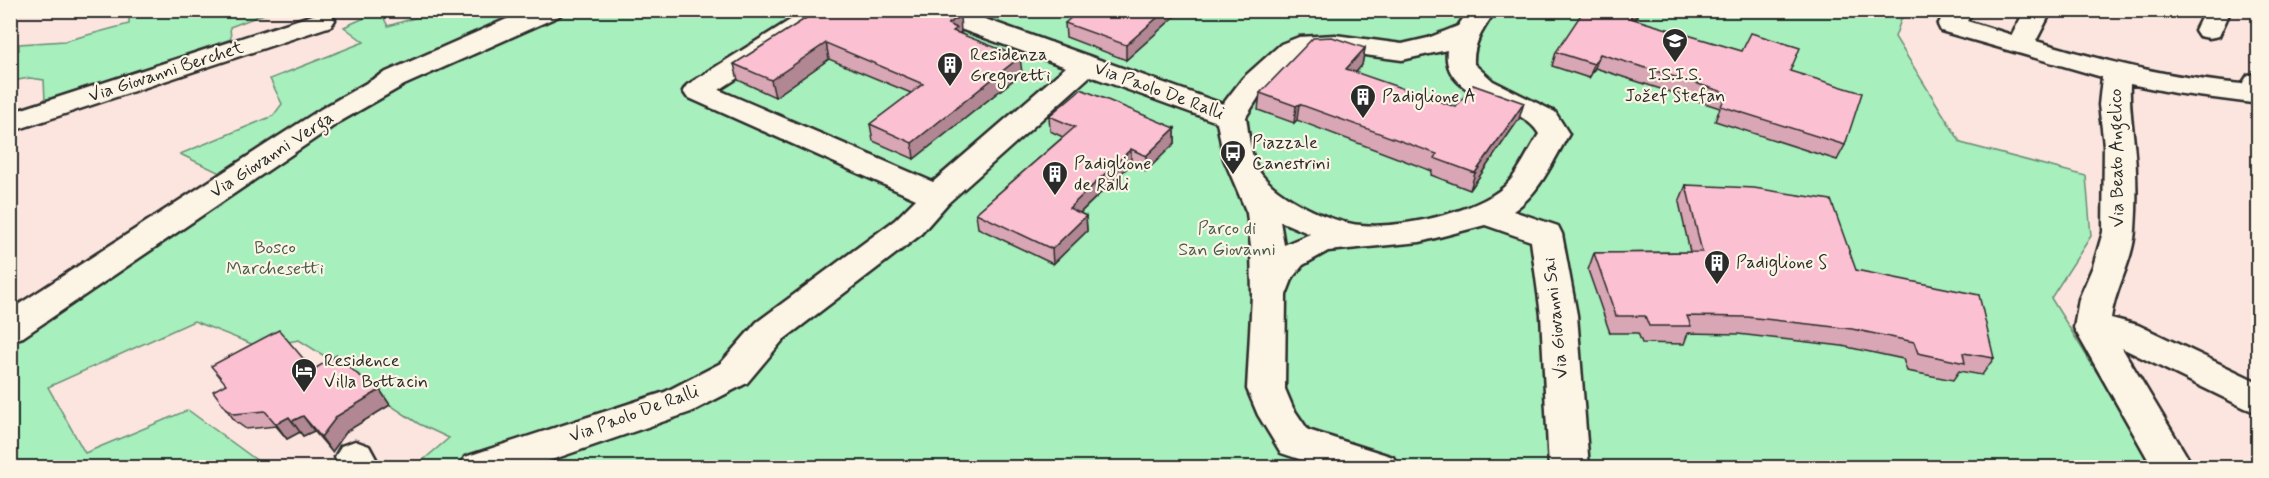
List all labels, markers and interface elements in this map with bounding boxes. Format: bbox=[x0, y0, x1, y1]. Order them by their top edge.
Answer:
school or university icon: I.S.I.S. Jožef Stefan bbox=[1660, 26, 1690, 64]
street label: Via Giovanni Berchet bbox=[86, 36, 247, 108]
place label: Residenza Gregoretti bbox=[970, 43, 1050, 89]
building icon: Residenza Gregoretti bbox=[935, 50, 965, 88]
street label: Via Paolo De Ralli bbox=[1091, 56, 1227, 126]
place label: I.S.I.S. Jožef Stefan bbox=[1625, 63, 1725, 108]
building icon: Padiglione A bbox=[1348, 82, 1378, 120]
place label: Padiglione A bbox=[1382, 85, 1476, 110]
street label: Via Beato Angelico bbox=[2104, 88, 2132, 228]
street label: Via Giovanni Verga bbox=[205, 106, 340, 206]
place label: Piazzale Canestrini bbox=[1252, 131, 1330, 176]
bus stop icon: Piazzale Canestrini bbox=[1218, 138, 1248, 176]
place label: Padiglione de Ralli bbox=[1074, 152, 1151, 197]
building icon: Padiglione de Ralli bbox=[1040, 159, 1070, 197]
park label: Parco di San Giovanni bbox=[1178, 217, 1276, 262]
park label: Bosco Marchesetti bbox=[226, 236, 324, 281]
building icon: Padiglione S bbox=[1702, 248, 1732, 286]
place label: Padiglione S bbox=[1736, 251, 1827, 276]
street label: Via Giovanni Sai bbox=[1538, 256, 1574, 380]
place label: Residence Villa Bottacin bbox=[324, 349, 428, 394]
hotel icon: Residence Villa Bottacin bbox=[289, 356, 319, 394]
street label: Via Paolo De Ralli bbox=[566, 379, 702, 449]

